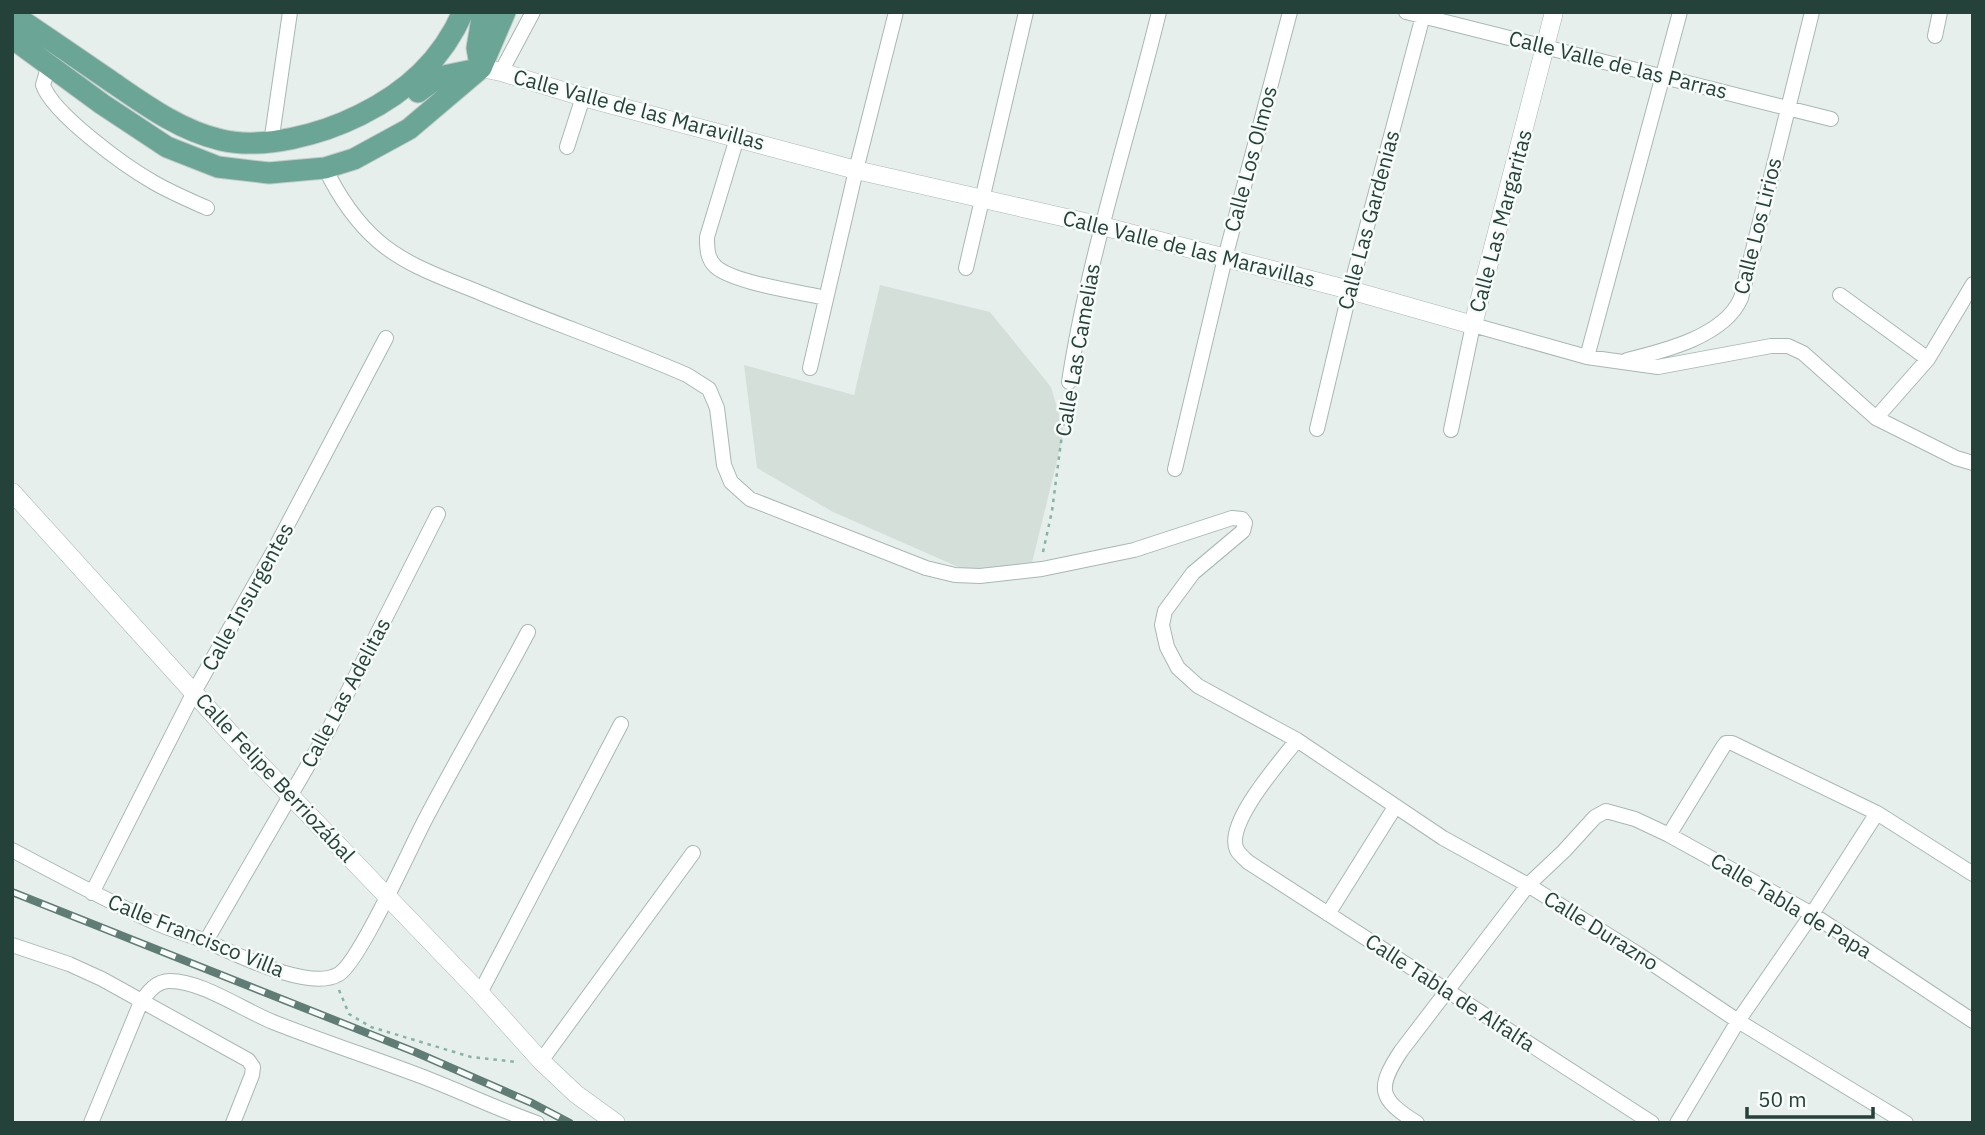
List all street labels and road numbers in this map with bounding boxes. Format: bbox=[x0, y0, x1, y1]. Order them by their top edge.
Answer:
street label: Calle Valle de las Parras bbox=[1506, 23, 1731, 105]
street label: Calle Valle de las Maravillas bbox=[510, 62, 768, 156]
street label: Calle Los Olmos bbox=[1217, 83, 1283, 235]
street label: Calle Las Margaritas bbox=[1462, 126, 1538, 315]
street label: Calle Las Gardenias bbox=[1331, 127, 1405, 313]
street label: Calle Los Lirios bbox=[1727, 154, 1788, 297]
street label: Calle Valle de las Maravillas bbox=[1060, 203, 1318, 293]
street label: Calle Las Camelias bbox=[1048, 261, 1106, 439]
street label: Calle Insurgentes bbox=[195, 517, 299, 676]
street label: Calle Las Adelitas bbox=[294, 613, 396, 772]
street label: Calle Felipe Berriozábal bbox=[190, 687, 362, 868]
street label: Calle Tabla de Papa bbox=[1706, 846, 1877, 964]
street label: Calle Durazno bbox=[1539, 884, 1664, 977]
street label: Calle Francisco Villa bbox=[104, 887, 289, 983]
street label: Calle Tabla de Alfalfa bbox=[1360, 927, 1541, 1058]

